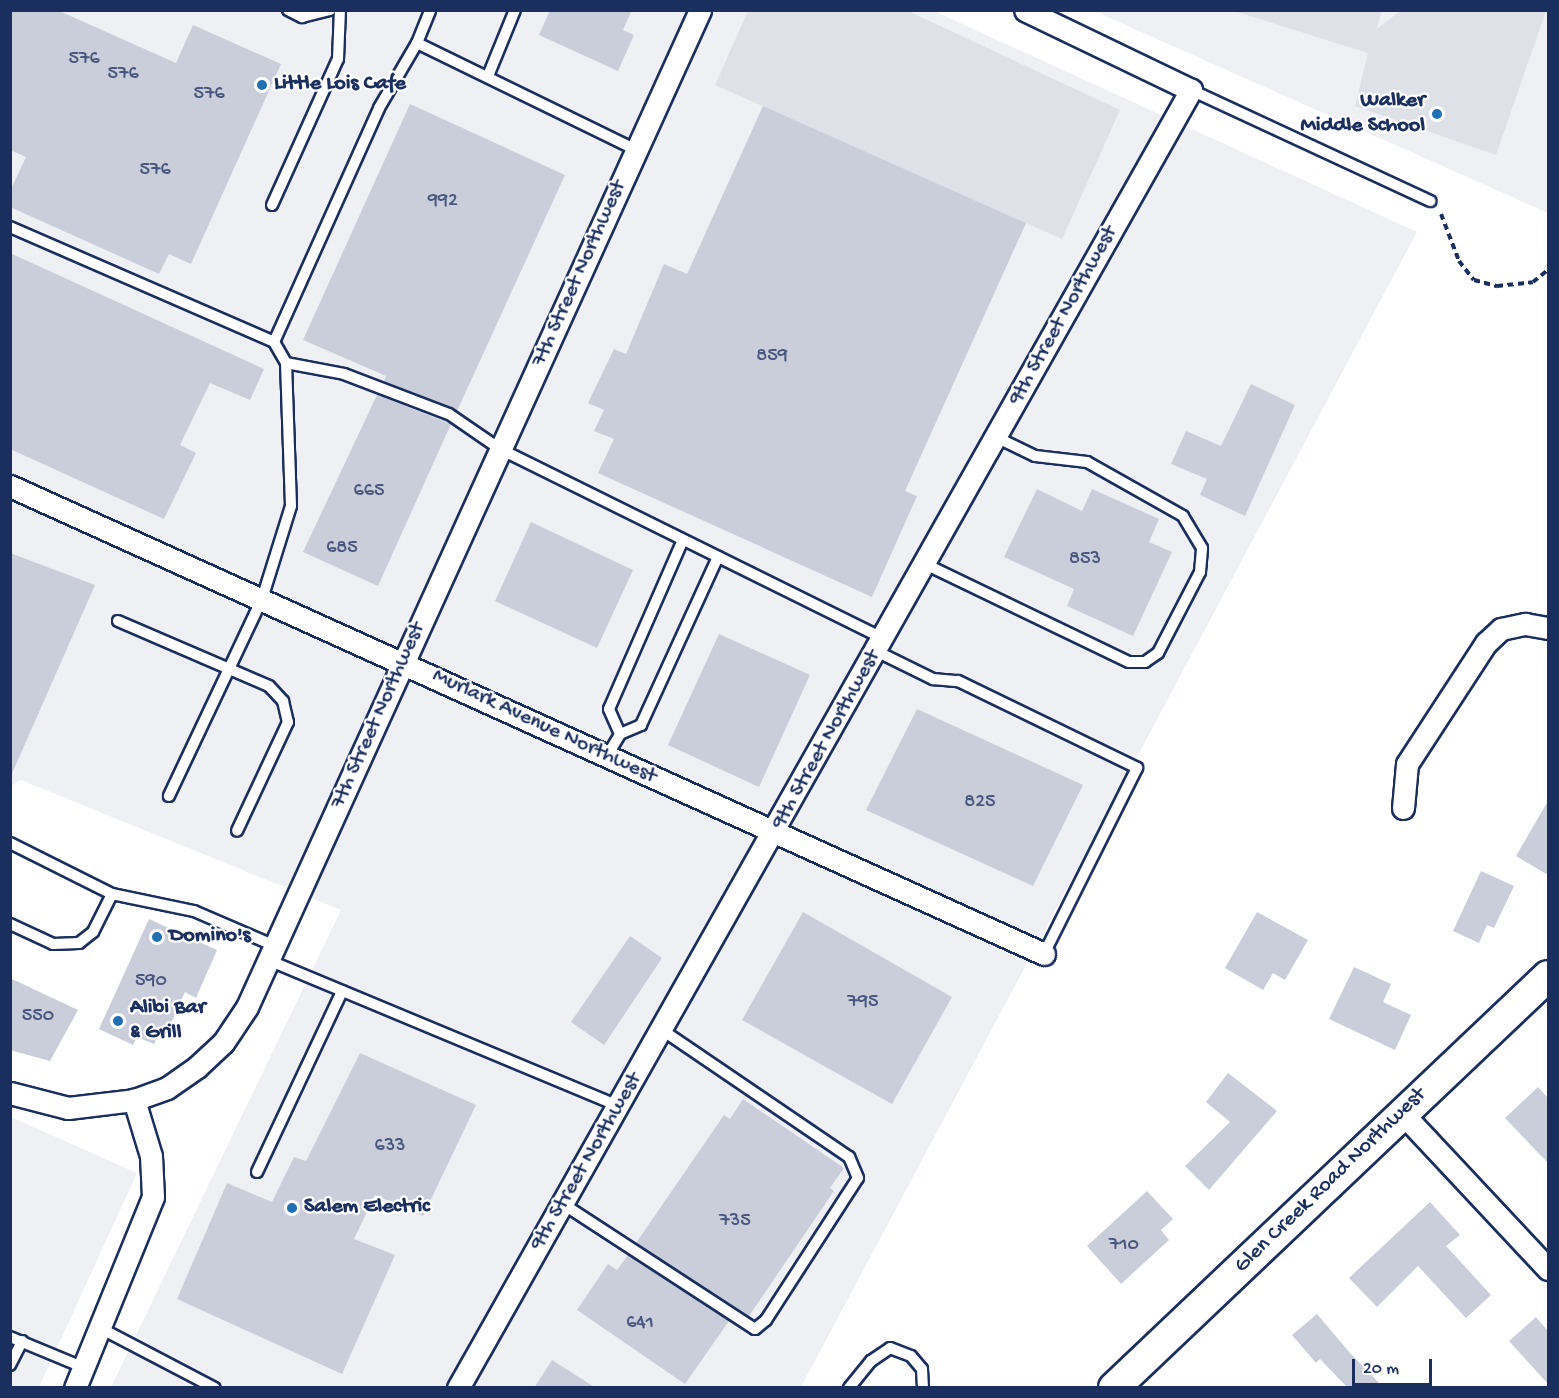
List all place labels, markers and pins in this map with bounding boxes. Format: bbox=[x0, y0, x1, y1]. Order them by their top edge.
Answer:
place label: Little Lois Cafe bbox=[274, 72, 406, 98]
marker: Little Lois Cafe bbox=[255, 78, 269, 92]
place label: Walker Middle School bbox=[1301, 88, 1425, 140]
marker: Walker Middle School bbox=[1430, 107, 1444, 121]
place label: Domino's bbox=[169, 924, 251, 950]
marker: Domino's bbox=[150, 930, 164, 944]
place label: Alibi Bar & Grill bbox=[130, 995, 205, 1046]
marker: Alibi Bar & Grill bbox=[111, 1014, 125, 1028]
place label: Salem Electric bbox=[304, 1195, 430, 1221]
marker: Salem Electric bbox=[285, 1201, 299, 1215]

